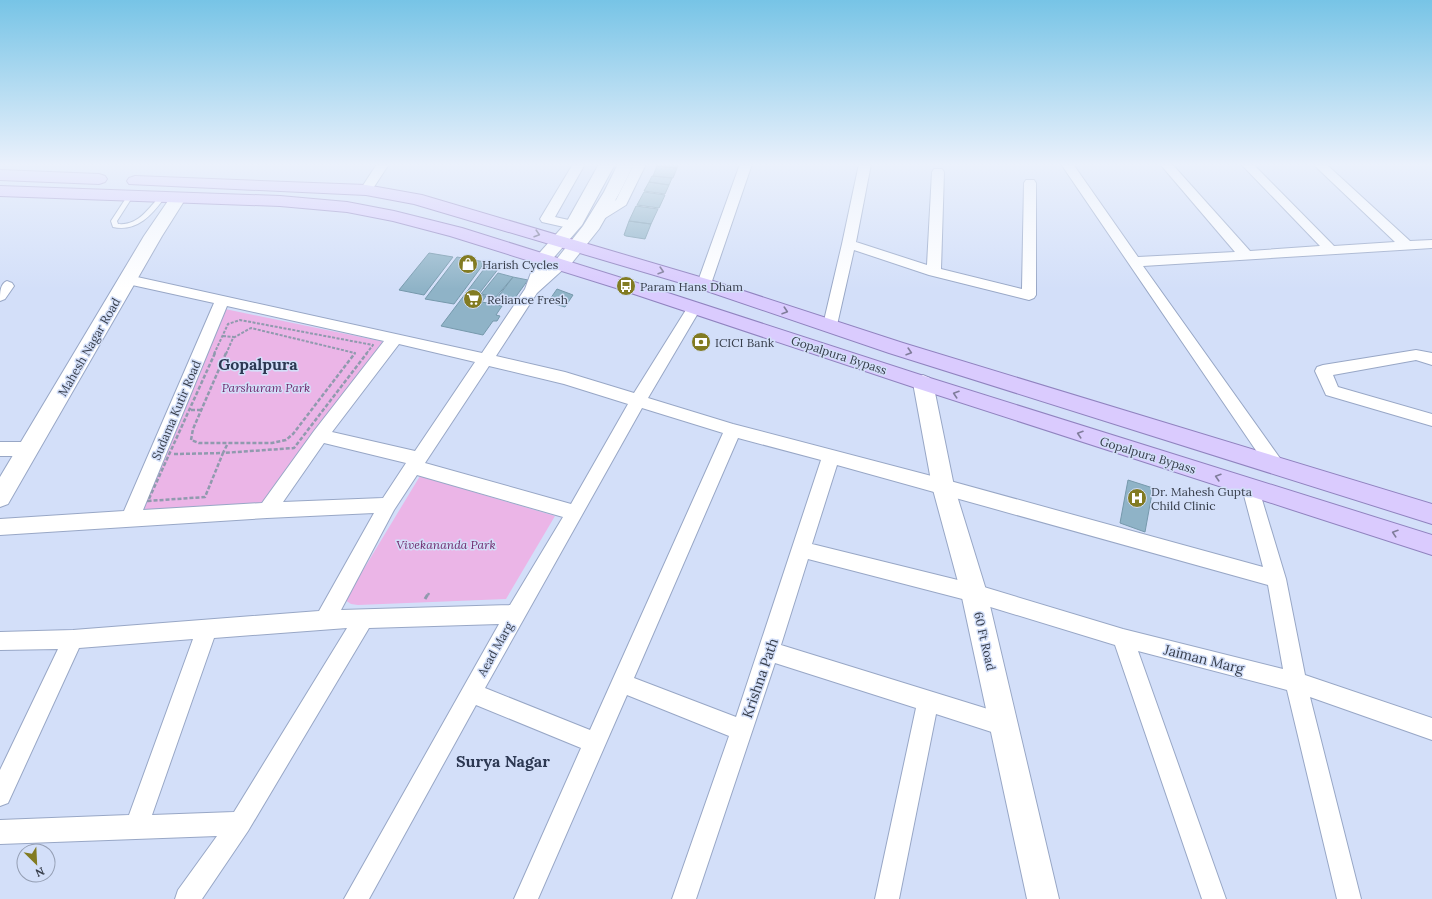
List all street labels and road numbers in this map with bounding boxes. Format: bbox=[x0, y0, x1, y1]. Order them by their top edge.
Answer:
street label: Mahesh Nagar Road bbox=[55, 295, 123, 399]
street label: Gopalpura Bypass bbox=[789, 332, 889, 378]
street label: Sudama Kutir Road bbox=[148, 358, 204, 462]
street label: Gopalpura Bypass bbox=[1098, 433, 1198, 477]
street label: 60 Ft Road bbox=[971, 610, 999, 672]
street label: Aead Marg bbox=[474, 619, 516, 680]
street label: Krishna Path bbox=[738, 636, 782, 720]
street label: Jaiman Marg bbox=[1161, 640, 1246, 678]

